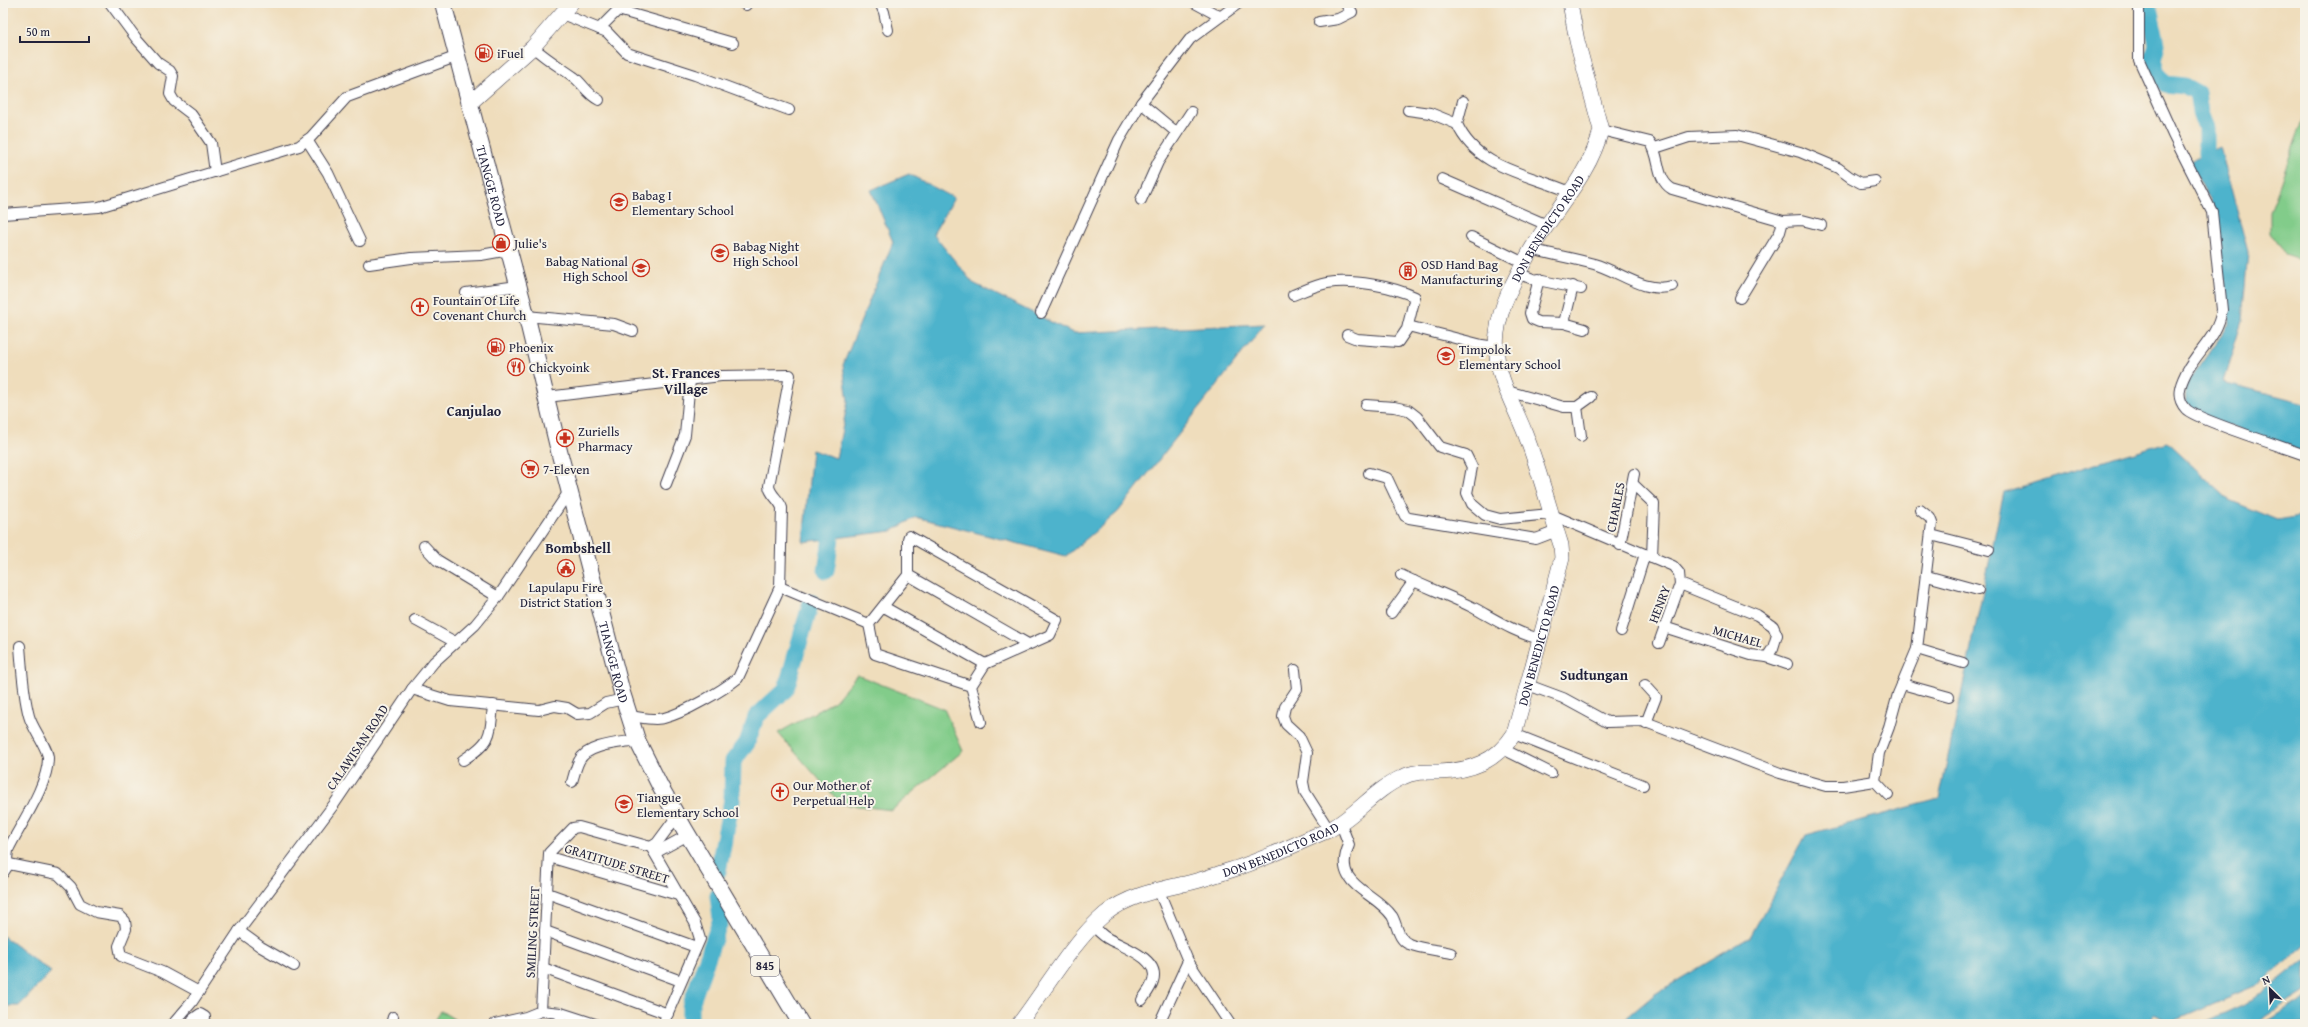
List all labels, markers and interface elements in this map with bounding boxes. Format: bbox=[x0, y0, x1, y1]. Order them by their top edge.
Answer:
scale bar bbox=[20, 18, 89, 44]
text: 50 m bbox=[26, 23, 50, 40]
fuel station icon: iFuel bbox=[474, 43, 494, 63]
place label: iFuel bbox=[497, 44, 524, 63]
street label: TIANGGE ROAD bbox=[471, 143, 511, 229]
street label: DON BENEDICTO ROAD bbox=[1506, 171, 1589, 285]
place label: Babag I Elementary School bbox=[632, 186, 734, 220]
school or university icon: Babag I Elementary School bbox=[609, 192, 629, 212]
shop icon: Julie's bbox=[491, 233, 511, 253]
place label: Julie's bbox=[512, 234, 547, 253]
place label: Babag Night High School bbox=[733, 237, 800, 271]
school or university icon: Babag Night High School bbox=[710, 243, 730, 263]
place label: Babag National High School bbox=[546, 252, 628, 286]
place label: OSD Hand Bag Manufacturing bbox=[1421, 255, 1503, 289]
school or university icon: Babag National High School bbox=[631, 258, 651, 278]
building icon: OSD Hand Bag Manufacturing bbox=[1398, 261, 1418, 281]
place label: Fountain Of Life Covenant Church bbox=[433, 291, 527, 325]
church icon: Fountain Of Life Covenant Church bbox=[410, 297, 430, 317]
fuel station icon: Phoenix bbox=[486, 337, 506, 357]
place label: Phoenix bbox=[509, 338, 554, 357]
place label: Timpolok Elementary School bbox=[1459, 340, 1561, 374]
school or university icon: Timpolok Elementary School bbox=[1436, 346, 1456, 366]
restaurant icon: Chickyoink bbox=[506, 357, 526, 377]
place label: Chickyoink bbox=[529, 358, 590, 377]
district label: St. Frances Village bbox=[652, 363, 720, 399]
district label: Canjulao bbox=[447, 401, 502, 421]
place label: Zuriells Pharmacy bbox=[578, 422, 633, 456]
pharmacy icon: Zuriells Pharmacy bbox=[555, 428, 575, 448]
supermarket icon: 7-Eleven bbox=[520, 459, 540, 479]
place label: 7-Eleven bbox=[543, 460, 590, 479]
street label: CHARLES bbox=[1601, 481, 1630, 534]
district label: Bombshell bbox=[545, 538, 611, 558]
public building icon: Lapulapu Fire District Station 3 bbox=[556, 558, 576, 578]
place label: Lapulapu Fire District Station 3 bbox=[520, 578, 612, 612]
street label: HENRY bbox=[1644, 582, 1675, 626]
street label: DON BENEDICTO ROAD bbox=[1513, 583, 1564, 708]
street label: TIANGGE ROAD bbox=[594, 620, 634, 705]
street label: MICHAEL bbox=[1711, 620, 1766, 653]
district label: Sudtungan bbox=[1560, 665, 1629, 685]
street label: CALAWISAN ROAD bbox=[322, 701, 393, 794]
place label: Our Mother of Perpetual Help bbox=[793, 776, 874, 810]
church icon: Our Mother of Perpetual Help bbox=[770, 782, 790, 802]
place label: Tiangue Elementary School bbox=[637, 788, 739, 822]
school or university icon: Tiangue Elementary School bbox=[614, 794, 634, 814]
street label: DON BENEDICTO ROAD bbox=[1220, 817, 1343, 882]
street label: GRATITUDE STREET bbox=[562, 839, 672, 889]
street label: SMILING STREET bbox=[521, 885, 544, 978]
road number: 845 bbox=[751, 956, 779, 976]
north arrow bbox=[2250, 969, 2290, 1009]
text: N bbox=[2259, 971, 2273, 989]

